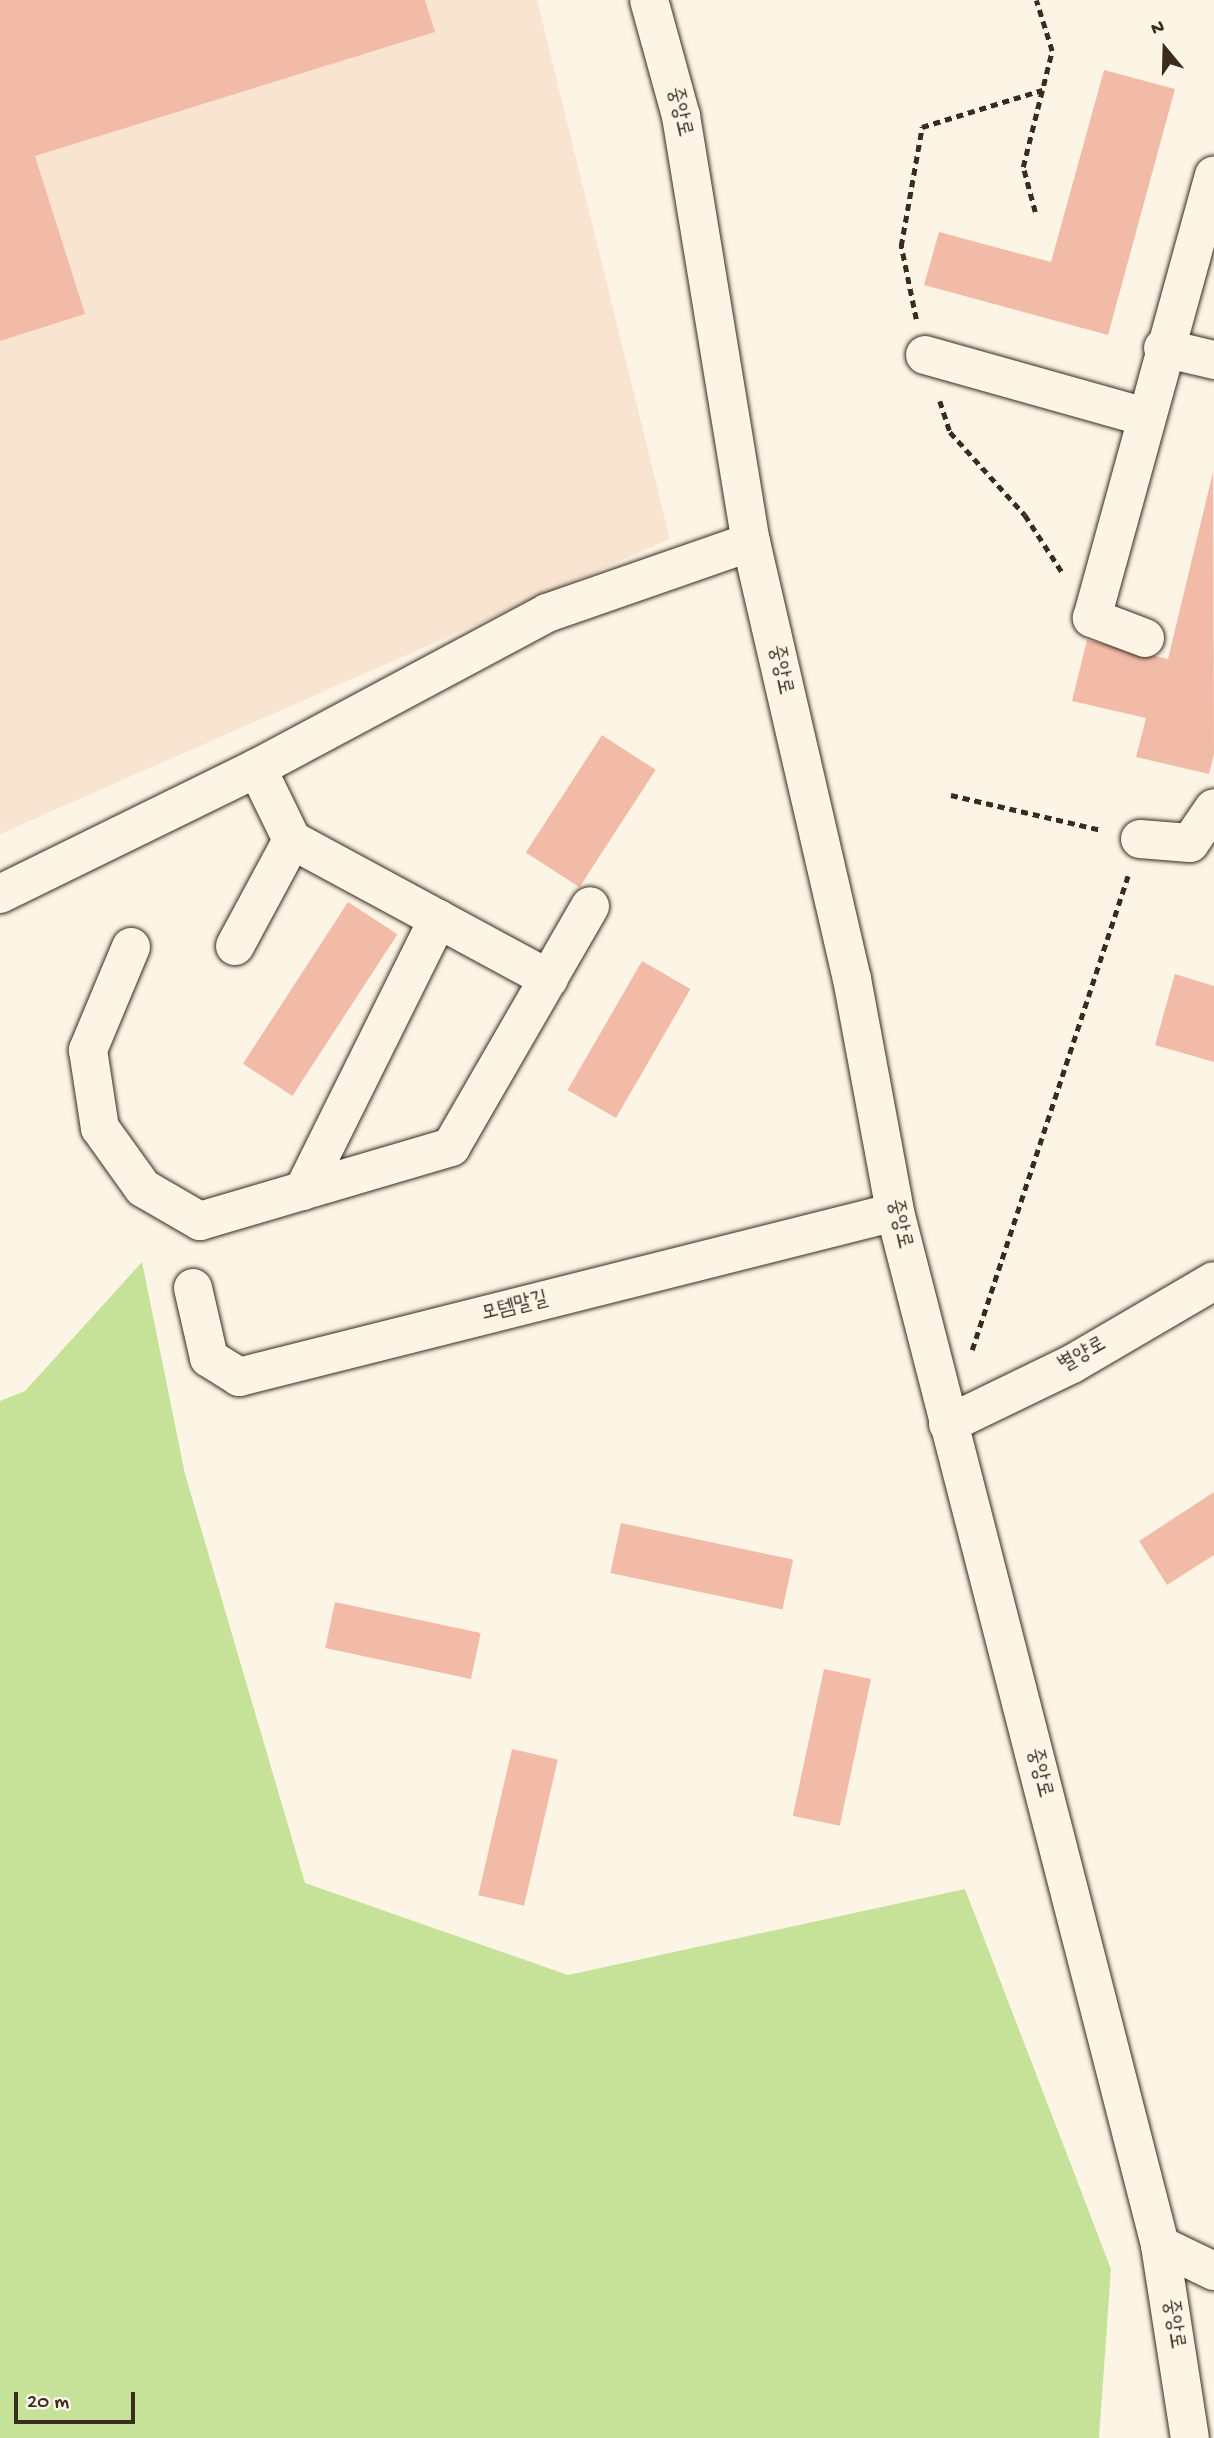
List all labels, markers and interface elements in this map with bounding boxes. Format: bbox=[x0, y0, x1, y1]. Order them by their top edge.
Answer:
north arrow bbox=[1130, 14, 1200, 84]
text: N bbox=[1148, 16, 1168, 42]
street label: 중앙로 bbox=[660, 84, 696, 140]
street label: 중앙로 bbox=[761, 643, 797, 697]
street label: 중앙로 bbox=[880, 1196, 916, 1252]
street label: 모템말길 bbox=[479, 1288, 551, 1328]
street label: 별양로 bbox=[1055, 1333, 1111, 1379]
street label: 중앙로 bbox=[1020, 1745, 1056, 1801]
street label: 중앙로 bbox=[1156, 2297, 1188, 2351]
scale bar bbox=[18, 2378, 138, 2422]
text: 20 m bbox=[27, 2391, 69, 2416]

